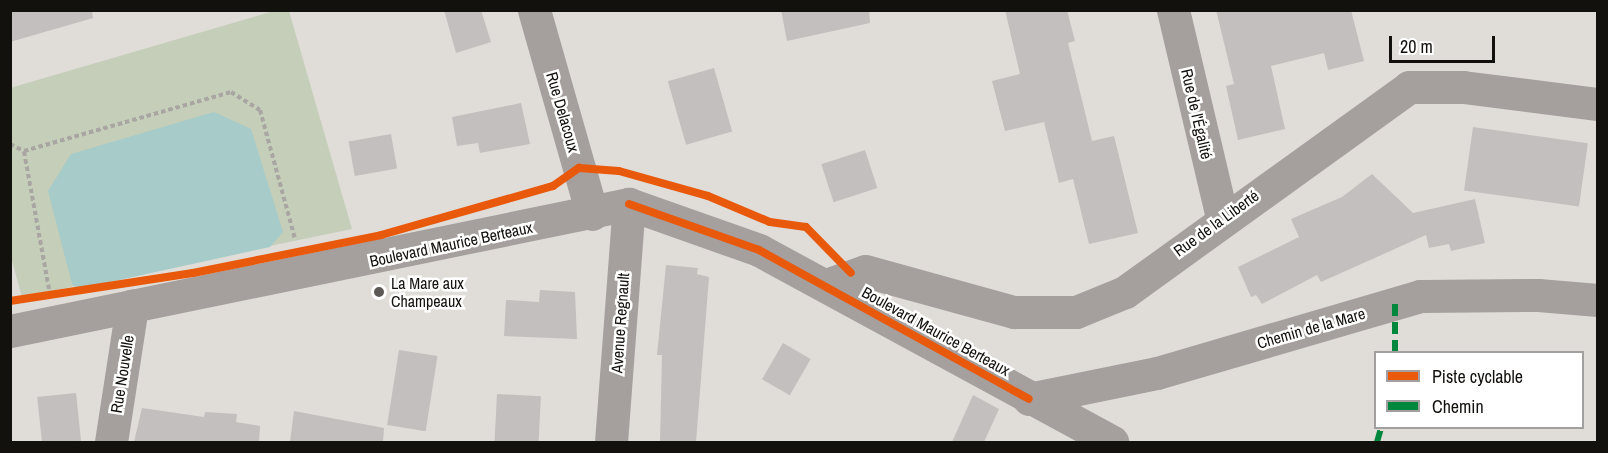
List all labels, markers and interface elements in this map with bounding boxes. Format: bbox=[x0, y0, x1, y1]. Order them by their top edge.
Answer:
scale bar bbox=[1392, 24, 1498, 62]
text: 20 m bbox=[1400, 34, 1433, 59]
street label: Rue de l'Égalité bbox=[1177, 67, 1217, 161]
street label: Rue Delacoux bbox=[542, 70, 584, 154]
street label: Rue de la Liberté bbox=[1170, 186, 1262, 260]
street label: Boulevard Maurice Berteaux bbox=[368, 217, 534, 271]
street label: Avenue Regnault bbox=[607, 272, 633, 374]
place label: La Mare aux Champeaux bbox=[391, 273, 464, 311]
street label: Boulevard Maurice Berteaux bbox=[859, 282, 1013, 380]
marker: La Mare aux Champeaux bbox=[372, 285, 386, 299]
street label: Chemin de la Mare bbox=[1255, 303, 1367, 353]
street label: Rue Nouvelle bbox=[106, 334, 138, 414]
legend bbox=[1374, 351, 1584, 429]
text: Piste cyclable bbox=[1432, 364, 1523, 389]
text: Chemin bbox=[1432, 394, 1484, 419]

